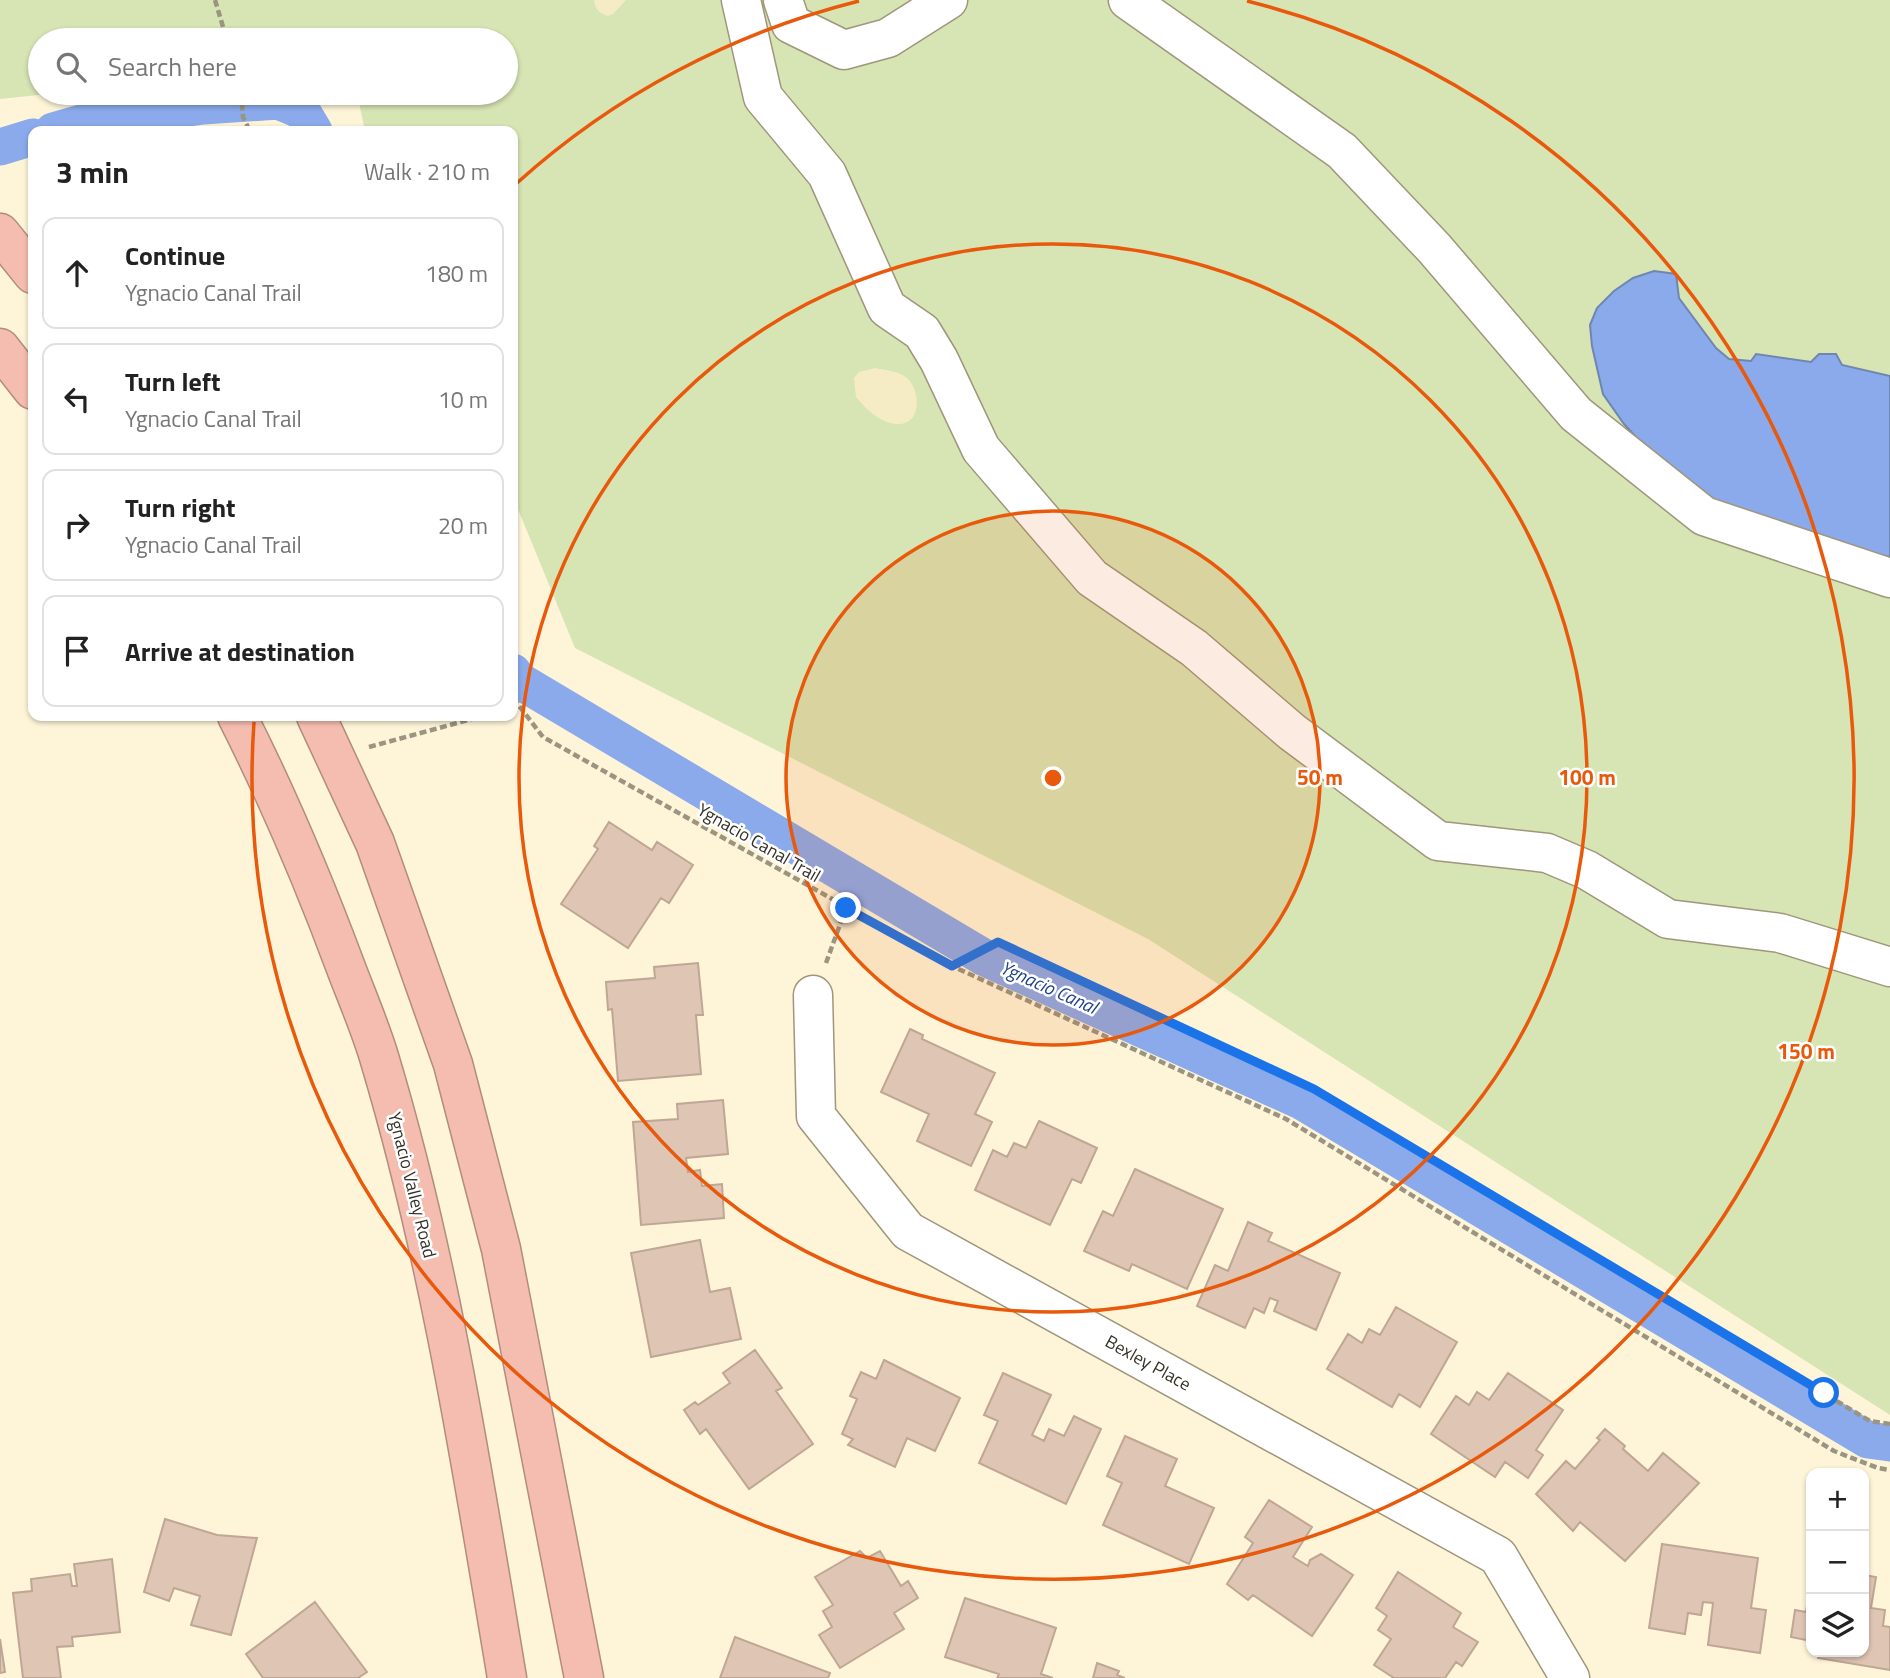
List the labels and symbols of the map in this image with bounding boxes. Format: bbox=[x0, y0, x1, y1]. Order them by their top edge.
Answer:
text: 50 m bbox=[1297, 761, 1343, 793]
text: 100 m bbox=[1558, 761, 1616, 793]
centre of rings bbox=[1041, 766, 1065, 790]
street label: Ygnacio Canal Trail bbox=[693, 796, 826, 889]
route end bbox=[830, 892, 861, 923]
water label: Ygnacio Canal bbox=[996, 952, 1104, 1022]
text: 150 m bbox=[1777, 1035, 1835, 1067]
street label: Ygnacio Valley Road bbox=[381, 1109, 444, 1261]
street label: Bexley Place bbox=[1100, 1328, 1196, 1397]
route start bbox=[1808, 1377, 1839, 1408]

